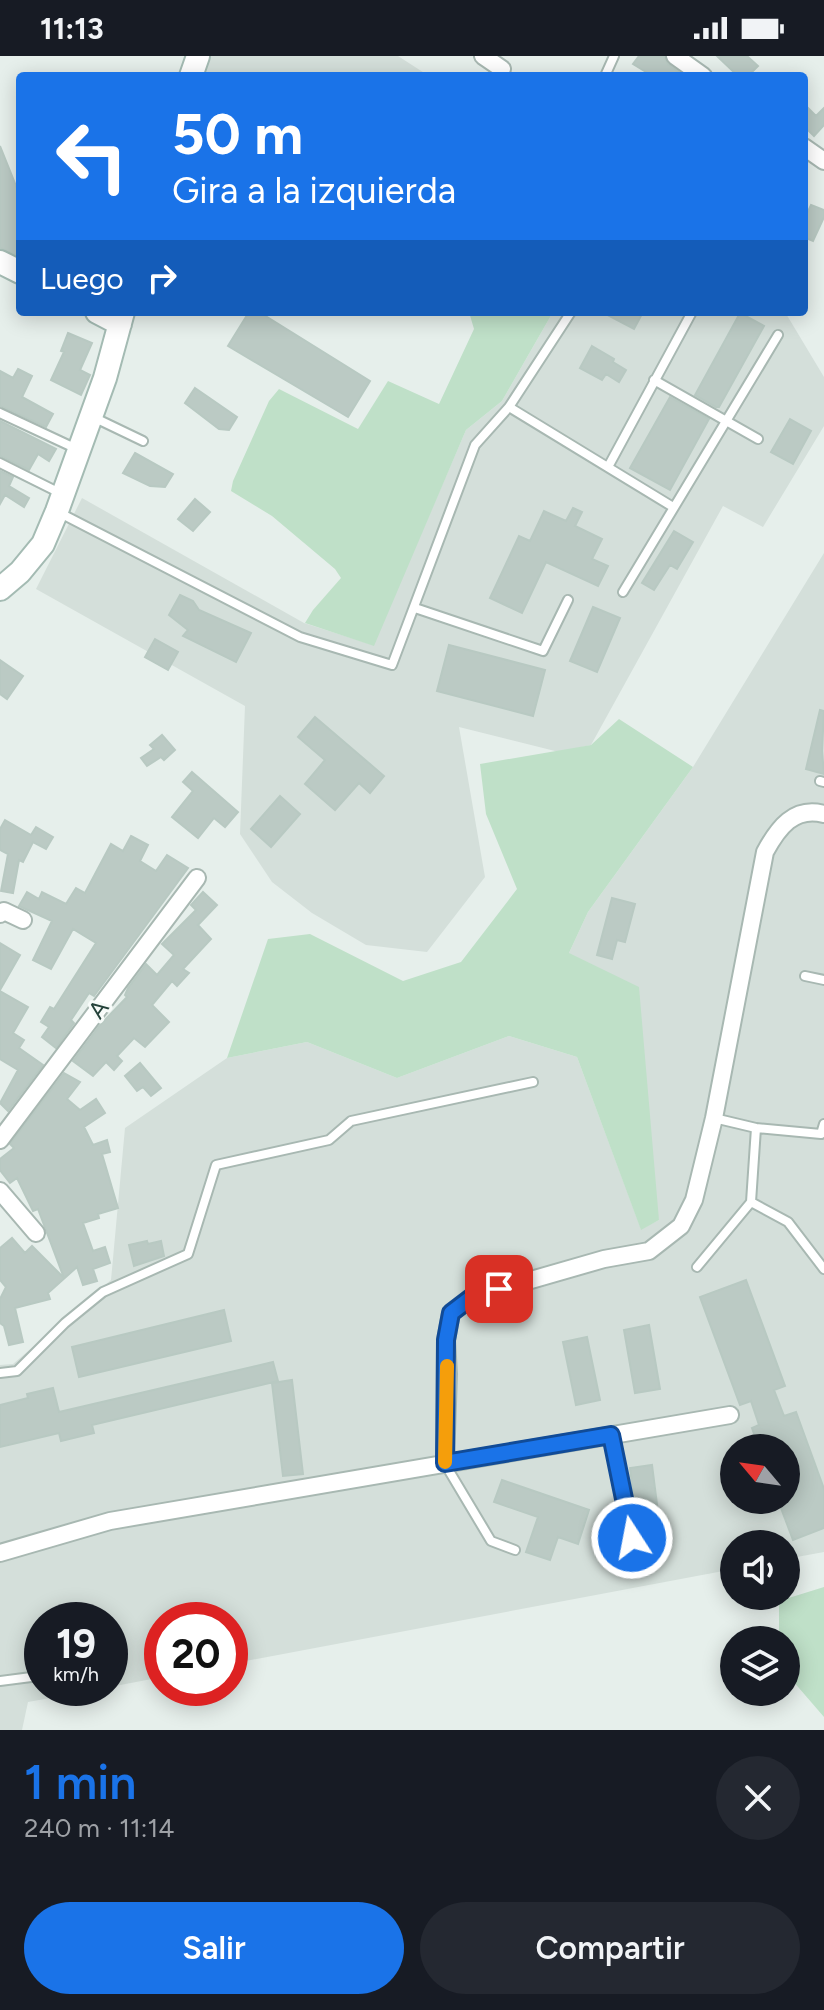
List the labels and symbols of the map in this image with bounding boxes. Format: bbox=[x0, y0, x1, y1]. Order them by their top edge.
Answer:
street label: A bbox=[82, 993, 115, 1024]
pin bbox=[465, 1255, 533, 1323]
north arrow bbox=[720, 1434, 800, 1514]
position arrow bbox=[590, 1496, 674, 1580]
speed limit sign: 20 bbox=[144, 1602, 248, 1706]

